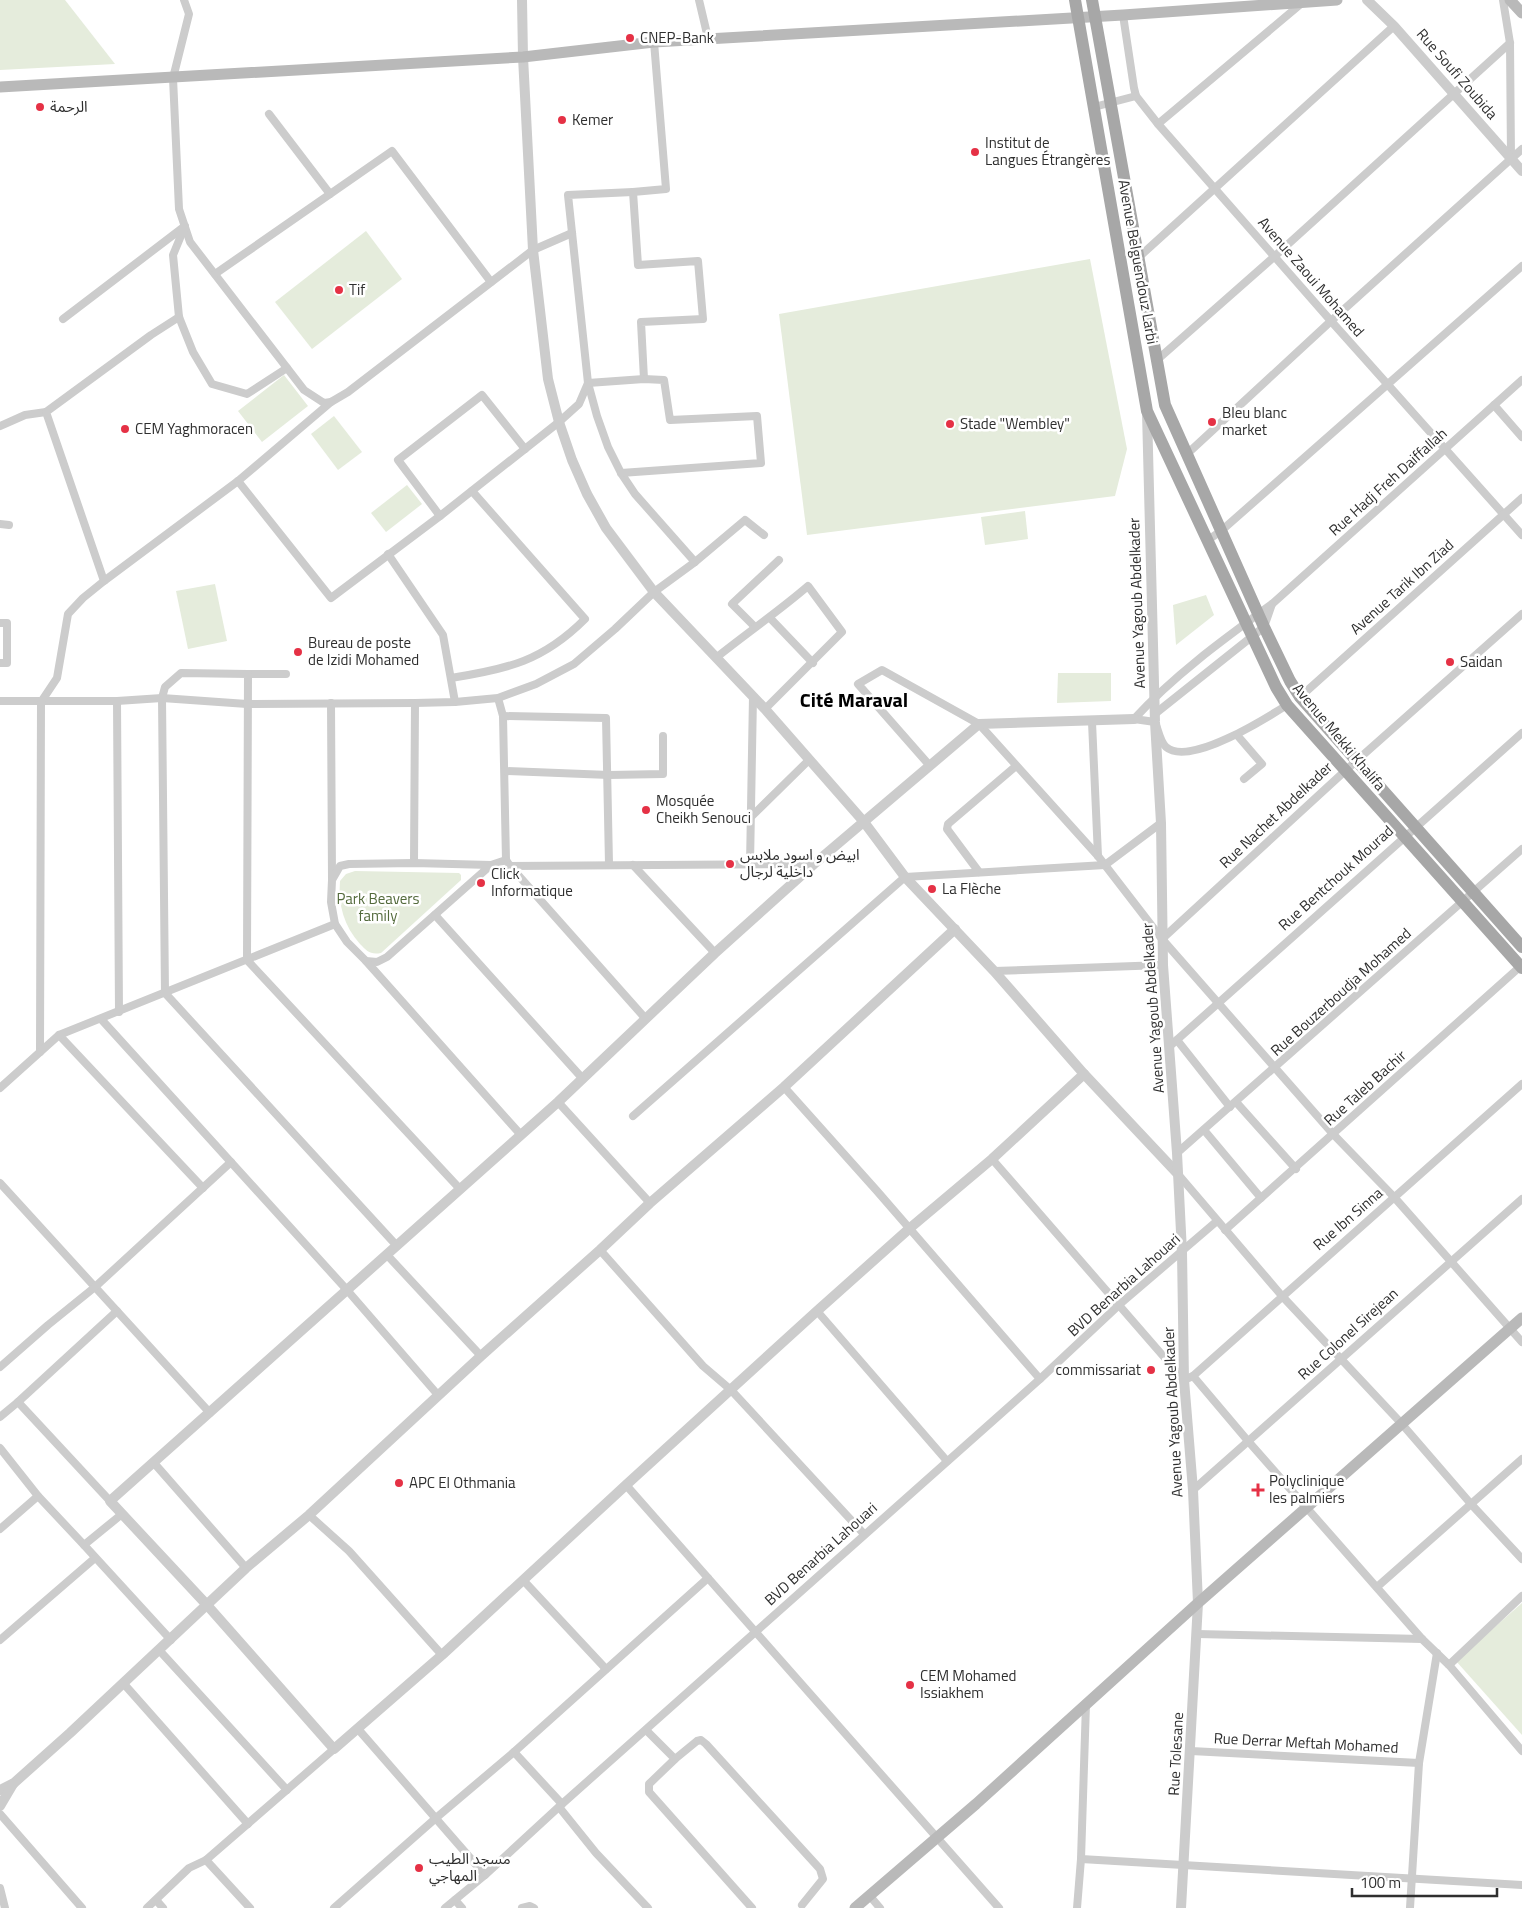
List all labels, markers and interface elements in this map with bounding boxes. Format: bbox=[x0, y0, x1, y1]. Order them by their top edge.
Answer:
street label: Rue Soufi Zoubida bbox=[1411, 23, 1504, 125]
place label: CNEP-Bank bbox=[640, 26, 714, 49]
marker: CNEP-Bank bbox=[624, 32, 636, 44]
place label: الرحمة bbox=[50, 95, 88, 118]
marker: الرحمة bbox=[34, 101, 46, 113]
place label: Kemer bbox=[572, 108, 613, 131]
marker: Kemer bbox=[556, 114, 568, 126]
place label: Institut de Langues Étrangères bbox=[985, 131, 1110, 171]
marker: Institut de Langues Étrangères bbox=[969, 146, 981, 158]
street label: Avenue Belguendouz Larbi bbox=[1113, 178, 1164, 346]
street label: Avenue Zaoui Mohamed bbox=[1253, 212, 1370, 342]
place label: Tif bbox=[349, 278, 365, 301]
marker: Tif bbox=[333, 284, 345, 296]
place label: Bleu blanc market bbox=[1222, 401, 1287, 441]
place label: Stade "Wembley" bbox=[960, 412, 1070, 435]
marker: Bleu blanc market bbox=[1206, 416, 1218, 428]
place label: CEM Yaghmoracen bbox=[135, 417, 253, 440]
marker: Stade "Wembley" bbox=[944, 418, 956, 430]
street label: Rue Hadj Freh Daiffallah bbox=[1323, 422, 1452, 541]
marker: CEM Yaghmoracen bbox=[119, 423, 131, 435]
street label: Avenue Yagoub Abdelkader bbox=[1122, 517, 1151, 689]
street label: Avenue Tarik Ibn Ziad bbox=[1345, 534, 1459, 640]
place label: Bureau de poste de Izidi Mohamed bbox=[308, 631, 419, 671]
marker: Bureau de poste de Izidi Mohamed bbox=[292, 646, 304, 658]
place label: Saidan bbox=[1460, 650, 1502, 673]
marker: Saidan bbox=[1444, 656, 1456, 668]
street label: Avenue Mekki Khalifa bbox=[1287, 678, 1392, 796]
district label: Cité Maraval bbox=[800, 684, 908, 715]
street label: Rue Nachet Abdelkader bbox=[1214, 756, 1337, 873]
place label: Mosquée Cheikh Senouci bbox=[656, 789, 751, 829]
marker: Mosquée Cheikh Senouci bbox=[640, 804, 652, 816]
street label: Rue Bentchouk Mourad bbox=[1273, 820, 1398, 936]
place label: ابيض و اسود ملابس داخلية لرجال bbox=[740, 843, 860, 883]
marker: ابيض و اسود ملابس داخلية لرجال bbox=[724, 858, 736, 870]
place label: Click Informatique bbox=[491, 862, 573, 902]
marker: Click Informatique bbox=[475, 877, 487, 889]
place label: La Flèche bbox=[942, 877, 1001, 900]
marker: La Flèche bbox=[926, 883, 938, 895]
park label: Park Beavers family bbox=[336, 887, 420, 927]
street label: Avenue Yagoub Abdelkader bbox=[1135, 922, 1170, 1094]
street label: Rue Bouzerboudja Mohamed bbox=[1265, 922, 1416, 1061]
street label: Rue Taleb Bachir bbox=[1318, 1044, 1411, 1131]
street label: Rue Ibn Sinna bbox=[1308, 1181, 1388, 1256]
street label: BVD Benarbia Lahouari bbox=[1062, 1228, 1185, 1342]
street label: Rue Colonel Sirejean bbox=[1292, 1282, 1403, 1385]
street label: Avenue Yagoub Abdelkader bbox=[1157, 1326, 1188, 1498]
place label: commissariat bbox=[1056, 1358, 1142, 1381]
marker: commissariat bbox=[1145, 1364, 1157, 1376]
place label: Polyclinique les palmiers bbox=[1269, 1469, 1345, 1509]
place label: APC El Othmania bbox=[409, 1471, 516, 1494]
marker: APC El Othmania bbox=[393, 1477, 405, 1489]
marker: Polyclinique les palmiers bbox=[1251, 1483, 1265, 1497]
street label: BVD Benarbia Lahouari bbox=[759, 1497, 882, 1611]
place label: CEM Mohamed Issiakhem bbox=[920, 1664, 1016, 1704]
marker: CEM Mohamed Issiakhem bbox=[904, 1679, 916, 1691]
street label: Rue Tolesane bbox=[1162, 1712, 1189, 1796]
street label: Rue Derrar Meftah Mohamed bbox=[1213, 1726, 1399, 1759]
place label: مسجد الطيب المهاجي bbox=[429, 1847, 511, 1887]
marker: مسجد الطيب المهاجي bbox=[413, 1862, 425, 1874]
scale bar bbox=[1352, 1866, 1497, 1898]
text: 100 m bbox=[1360, 1871, 1401, 1894]

